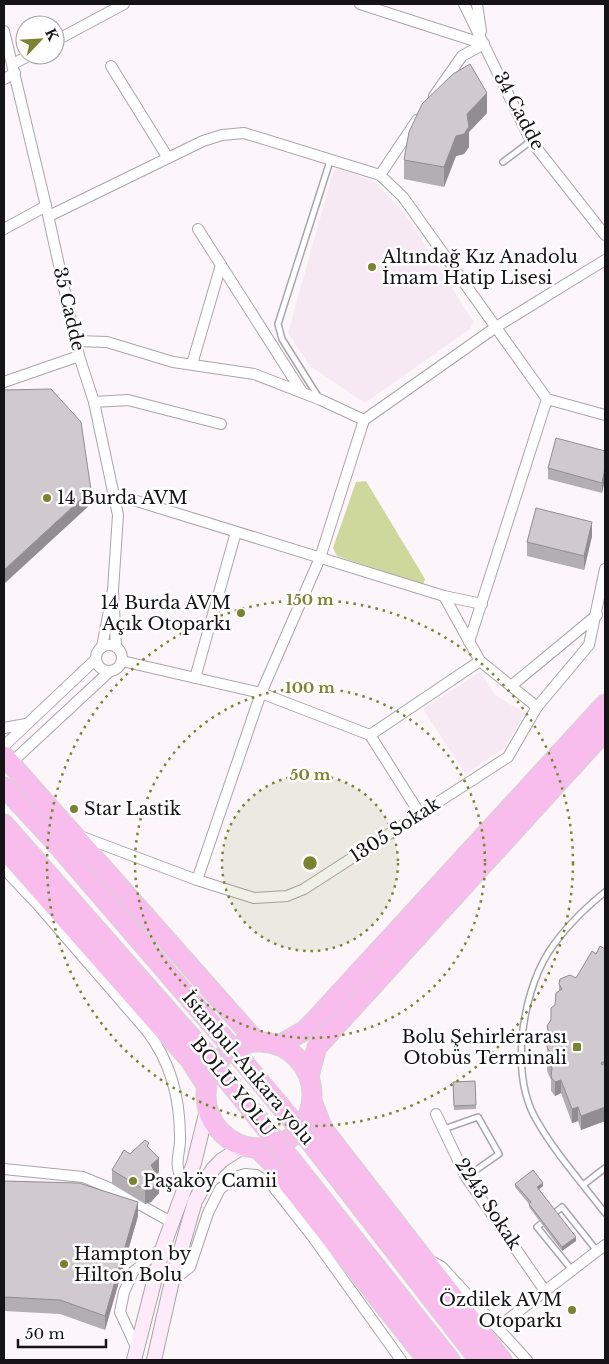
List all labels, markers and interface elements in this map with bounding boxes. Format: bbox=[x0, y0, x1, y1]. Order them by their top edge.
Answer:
north arrow bbox=[15, 15, 65, 65]
text: K bbox=[41, 25, 63, 44]
street label: 34 Cadde bbox=[489, 68, 549, 154]
place label: Altındağ Kız Anadolu İmam Hatip Lisesi bbox=[381, 246, 578, 289]
marker: Altındağ Kız Anadolu İmam Hatip Lisesi bbox=[366, 261, 378, 273]
street label: 35 Cadde bbox=[49, 265, 89, 353]
place label: 14 Burda AVM bbox=[57, 487, 188, 509]
marker: 14 Burda AVM bbox=[41, 492, 53, 504]
text: 150 m bbox=[286, 590, 334, 609]
place label: 14 Burda AVM Açık Otoparkı bbox=[100, 592, 231, 635]
marker: 14 Burda AVM Açık Otoparkı bbox=[235, 607, 247, 619]
text: 100 m bbox=[285, 678, 335, 697]
text: 50 m bbox=[290, 765, 331, 784]
street label: 1305 Sokak bbox=[346, 793, 444, 867]
place label: Star Lastik bbox=[84, 798, 181, 820]
marker: Star Lastik bbox=[68, 803, 80, 815]
centre of rings bbox=[301, 854, 319, 872]
street label: İstanbul-Ankara yolu bbox=[177, 986, 319, 1149]
place label: Bolu Şehirlerarası Otobüs Terminali bbox=[402, 1026, 567, 1069]
street label: BOLU YOLU bbox=[186, 1033, 280, 1141]
marker: Bolu Şehirlerarası Otobüs Terminali bbox=[571, 1041, 583, 1053]
street label: 2243 Sokak bbox=[450, 1154, 526, 1254]
place label: Paşaköy Camii bbox=[143, 1170, 277, 1192]
marker: Paşaköy Camii bbox=[127, 1175, 139, 1187]
place label: Hampton by Hilton Bolu bbox=[74, 1243, 192, 1286]
marker: Hampton by Hilton Bolu bbox=[58, 1258, 70, 1270]
place label: Özdilek AVM Otoparkı bbox=[439, 1288, 562, 1332]
marker: Özdilek AVM Otoparkı bbox=[566, 1304, 578, 1316]
scale bar bbox=[18, 1316, 105, 1348]
text: 50 m bbox=[25, 1324, 65, 1343]

